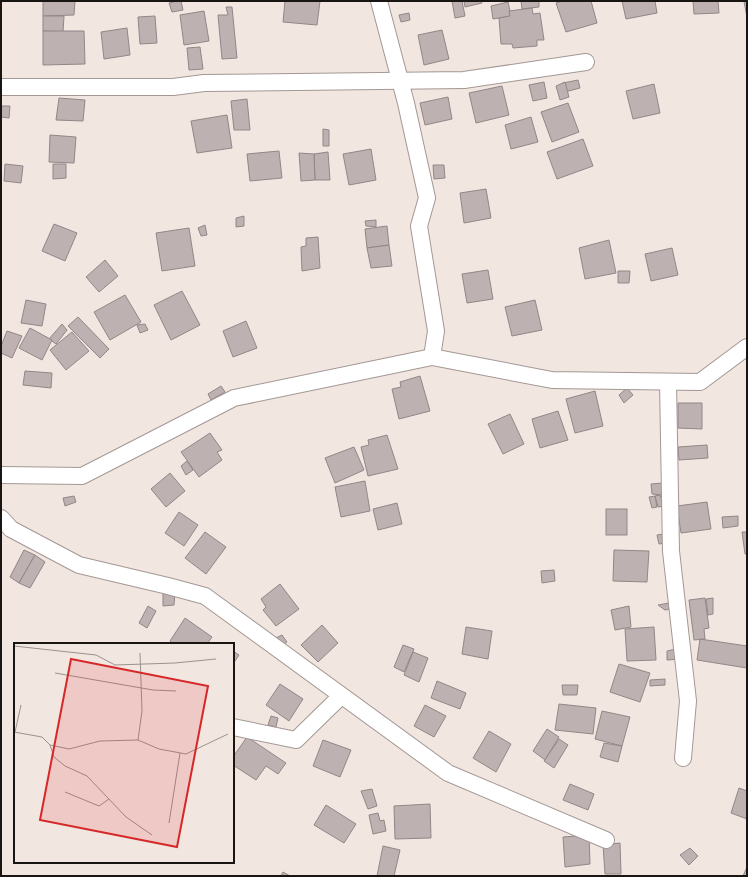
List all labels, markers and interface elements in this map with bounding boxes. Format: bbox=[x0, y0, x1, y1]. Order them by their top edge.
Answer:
inset map bbox=[14, 643, 234, 863]

